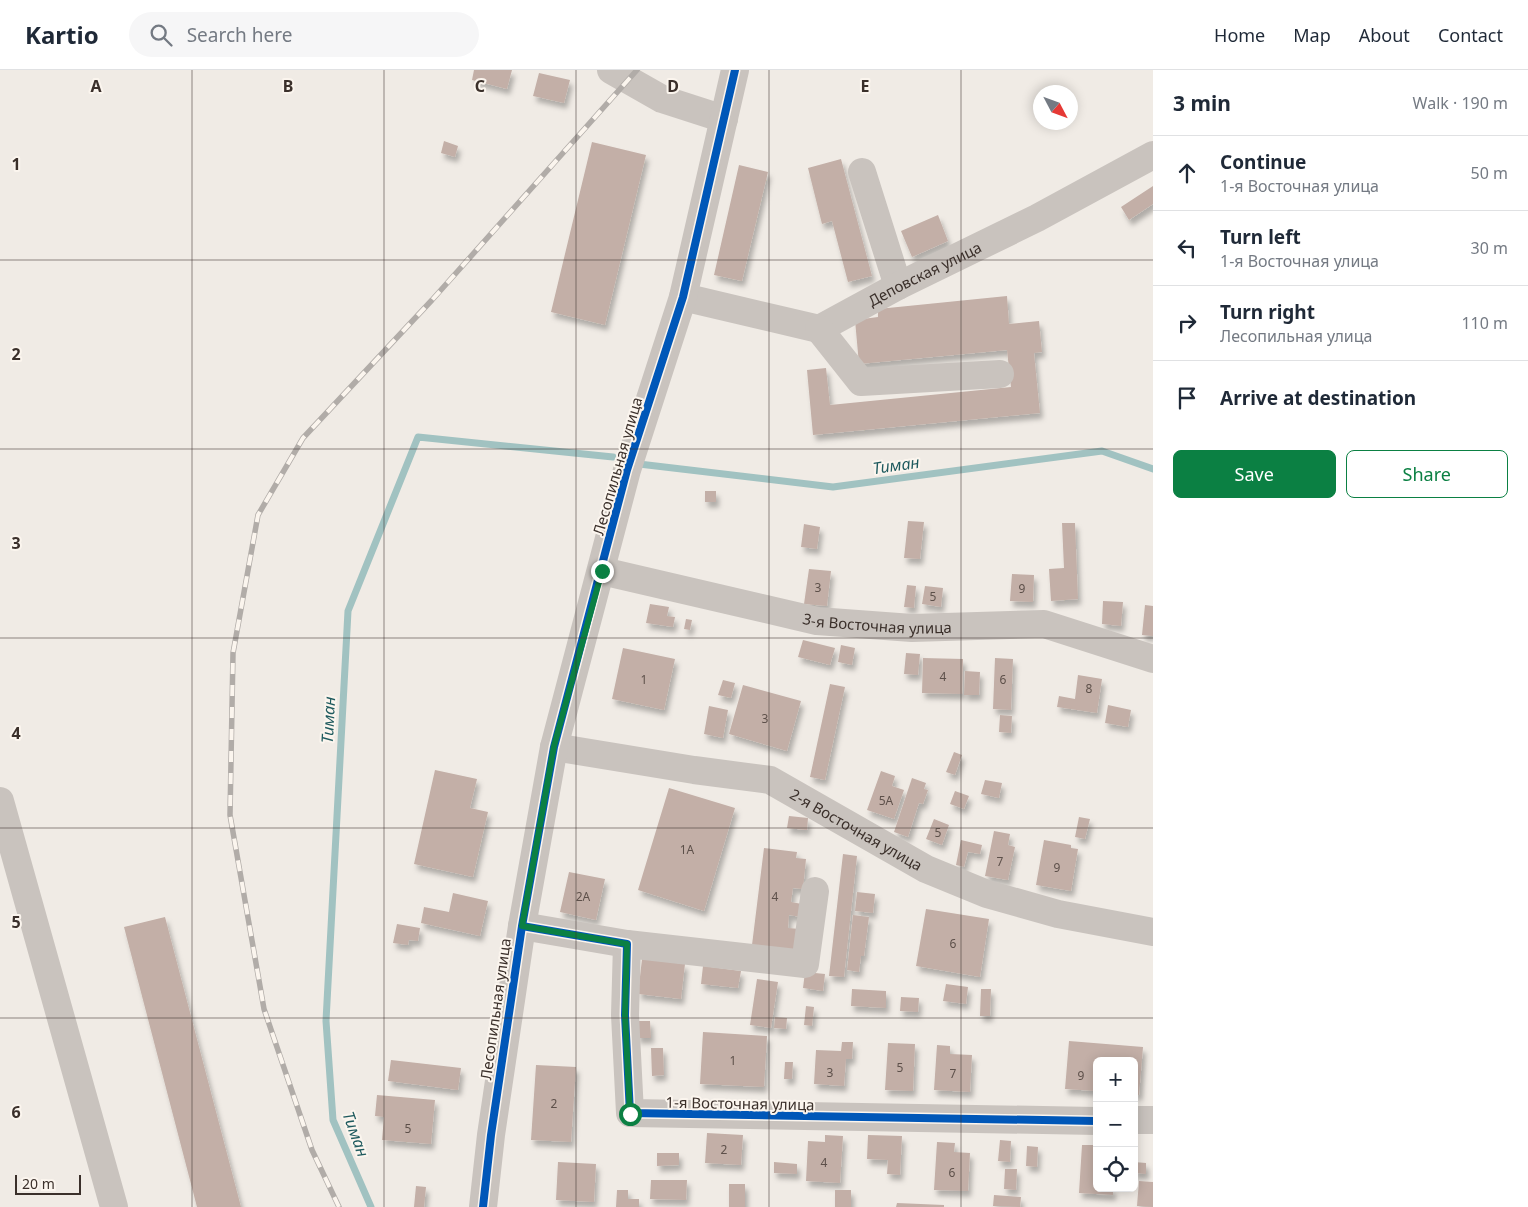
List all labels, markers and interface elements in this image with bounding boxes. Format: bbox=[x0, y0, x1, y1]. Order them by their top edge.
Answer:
search box bbox=[129, 12, 479, 57]
text: Kartio bbox=[25, 18, 99, 51]
icon: search bbox=[147, 21, 175, 49]
text: Search here bbox=[187, 22, 292, 48]
text: Home bbox=[1214, 23, 1265, 47]
text: Map bbox=[1293, 23, 1331, 47]
text: About bbox=[1359, 23, 1410, 47]
text: Contact bbox=[1438, 23, 1503, 47]
text: A bbox=[90, 75, 102, 97]
text: B bbox=[283, 75, 293, 97]
text: C bbox=[475, 75, 485, 97]
text: D bbox=[667, 75, 679, 97]
text: E bbox=[861, 75, 870, 97]
north arrow bbox=[1033, 85, 1078, 130]
text: 3 min bbox=[1173, 89, 1231, 117]
text: Walk · 190 m bbox=[1413, 92, 1508, 114]
text: Continue bbox=[1220, 149, 1306, 175]
text: 1 bbox=[11, 153, 21, 175]
icon: ahead bbox=[1173, 159, 1201, 187]
text: 50 m bbox=[1471, 162, 1508, 184]
text: 1-я Восточная улица bbox=[1220, 175, 1379, 197]
text: Turn left bbox=[1220, 224, 1301, 250]
icon: left bbox=[1173, 234, 1201, 262]
street label: Деповская улица bbox=[864, 237, 985, 310]
text: 30 m bbox=[1471, 237, 1508, 259]
text: 1-я Восточная улица bbox=[1220, 250, 1379, 272]
text: Turn right bbox=[1220, 299, 1315, 325]
icon: right bbox=[1173, 309, 1201, 337]
text: 110 m bbox=[1461, 312, 1508, 334]
text: Лесопильная улица bbox=[1220, 325, 1372, 347]
text: 2 bbox=[11, 343, 21, 365]
icon: arrive bbox=[1173, 384, 1201, 412]
text: Arrive at destination bbox=[1220, 385, 1416, 411]
street label: Лесопильная улица bbox=[588, 395, 646, 537]
button: Save bbox=[1173, 450, 1336, 498]
button: Share bbox=[1346, 450, 1508, 498]
water label: Тиман bbox=[871, 451, 921, 479]
text: 3 bbox=[11, 532, 21, 554]
route end bbox=[591, 560, 614, 583]
house number: 3 bbox=[815, 579, 822, 596]
house number: 9 bbox=[1019, 580, 1026, 597]
house number: 5 bbox=[930, 588, 937, 605]
street label: 3-я Восточная улица bbox=[801, 608, 952, 638]
house number: 4 bbox=[940, 668, 947, 685]
house number: 1 bbox=[641, 671, 647, 688]
house number: 6 bbox=[1000, 671, 1007, 688]
house number: 8 bbox=[1086, 680, 1093, 697]
water label: Тиман bbox=[316, 696, 340, 744]
house number: 3 bbox=[762, 710, 769, 727]
text: 4 bbox=[11, 722, 21, 744]
street label: 2-я Восточная улица bbox=[787, 784, 926, 875]
house number: 5А bbox=[879, 792, 894, 809]
house number: 5 bbox=[935, 824, 942, 841]
house number: 1А bbox=[680, 841, 695, 858]
house number: 7 bbox=[997, 853, 1004, 870]
house number: 9 bbox=[1054, 859, 1061, 876]
house number: 2А bbox=[576, 888, 591, 905]
house number: 4 bbox=[772, 888, 779, 905]
text: 5 bbox=[11, 911, 21, 933]
house number: 6 bbox=[950, 935, 957, 952]
street label: Лесопильная улица bbox=[475, 937, 515, 1081]
house number: 1 bbox=[730, 1052, 736, 1069]
map controls bbox=[1093, 1057, 1138, 1192]
button: + bbox=[1093, 1057, 1138, 1102]
house number: 5 bbox=[897, 1059, 904, 1076]
house number: 3 bbox=[827, 1064, 834, 1081]
house number: 7 bbox=[950, 1065, 957, 1082]
house number: 9 bbox=[1078, 1067, 1085, 1084]
street label: 1-я Восточная улица bbox=[665, 1092, 815, 1114]
house number: 2 bbox=[551, 1095, 558, 1112]
text: 6 bbox=[11, 1101, 21, 1123]
button: − bbox=[1093, 1102, 1138, 1147]
route start bbox=[619, 1103, 642, 1126]
water label: Тиман bbox=[338, 1108, 374, 1160]
house number: 5 bbox=[405, 1120, 412, 1137]
house number: 2 bbox=[721, 1141, 728, 1158]
button: locate bbox=[1093, 1147, 1138, 1192]
house number: 4 bbox=[821, 1154, 828, 1171]
house number: 6 bbox=[949, 1164, 956, 1181]
scale bar bbox=[15, 1172, 81, 1195]
text: 20 m bbox=[22, 1174, 55, 1193]

